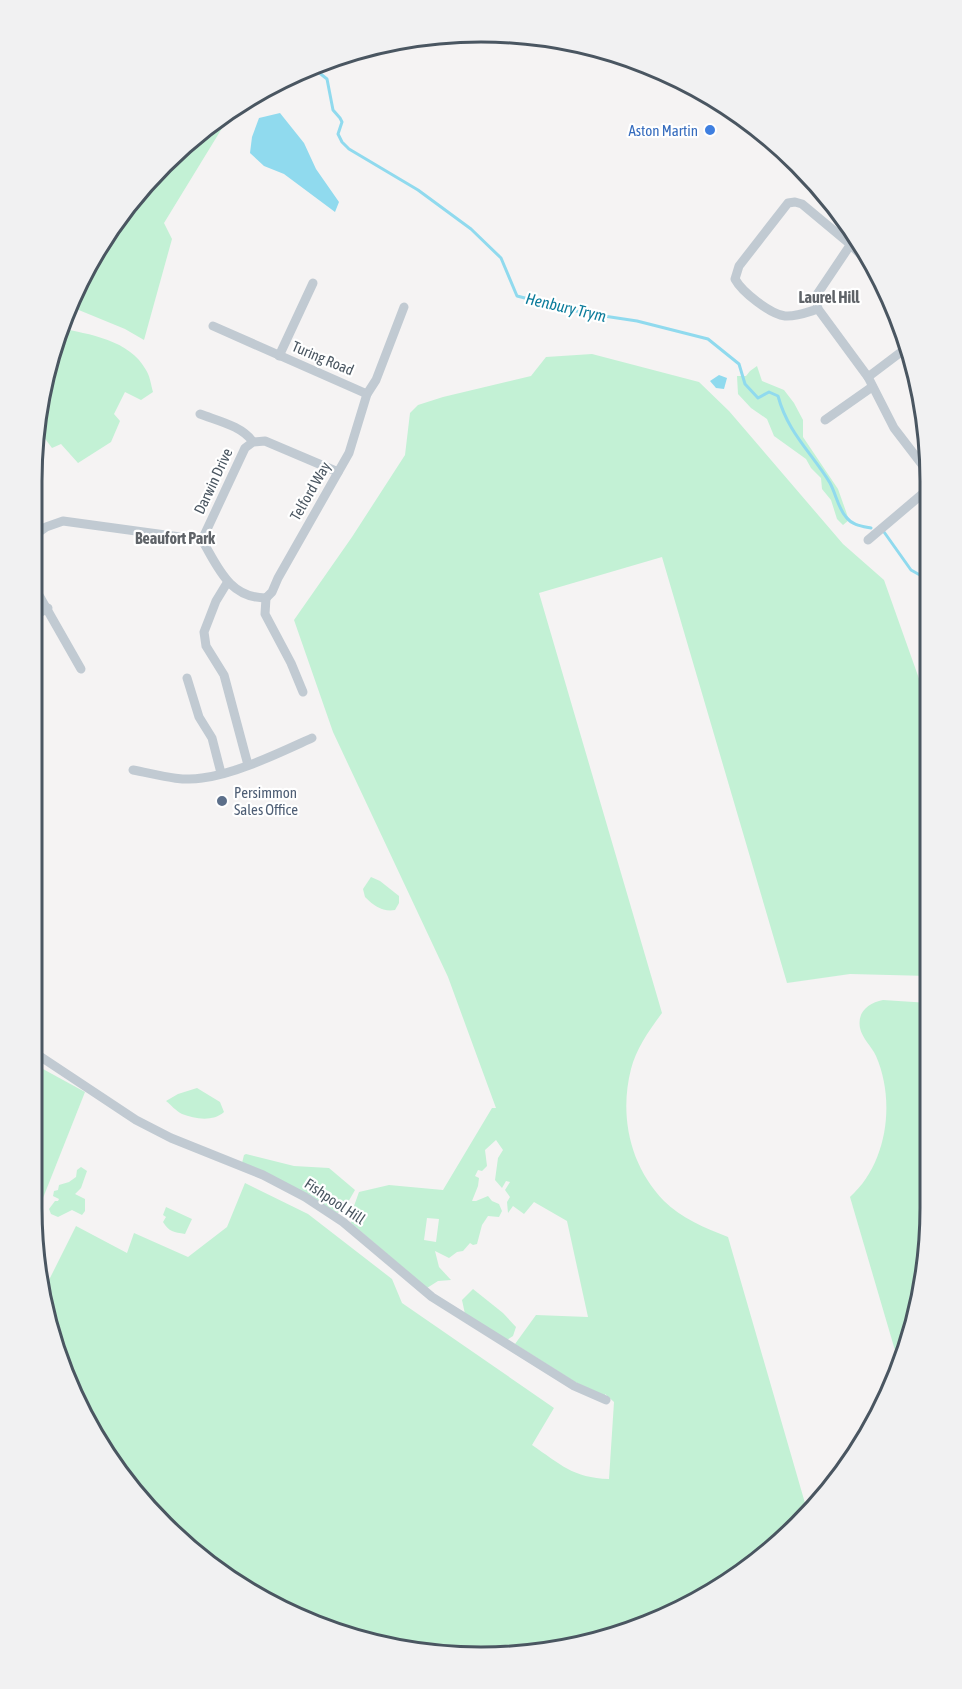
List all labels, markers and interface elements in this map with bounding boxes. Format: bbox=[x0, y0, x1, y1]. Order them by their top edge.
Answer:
place label: Aston Martin bbox=[628, 122, 698, 139]
marker: Aston Martin bbox=[703, 123, 717, 137]
district label: Laurel Hill bbox=[798, 288, 860, 306]
water label: Henbury Trym bbox=[524, 289, 608, 326]
street label: Turing Road bbox=[290, 337, 356, 379]
street label: Darwin Drive bbox=[190, 445, 236, 517]
street label: Telford Way bbox=[286, 459, 334, 523]
district label: Beaufort Park bbox=[135, 529, 216, 547]
place label: Persimmon Sales Office bbox=[234, 784, 298, 818]
marker: Persimmon Sales Office bbox=[215, 794, 229, 808]
street label: Fishpool Hill bbox=[301, 1175, 369, 1227]

